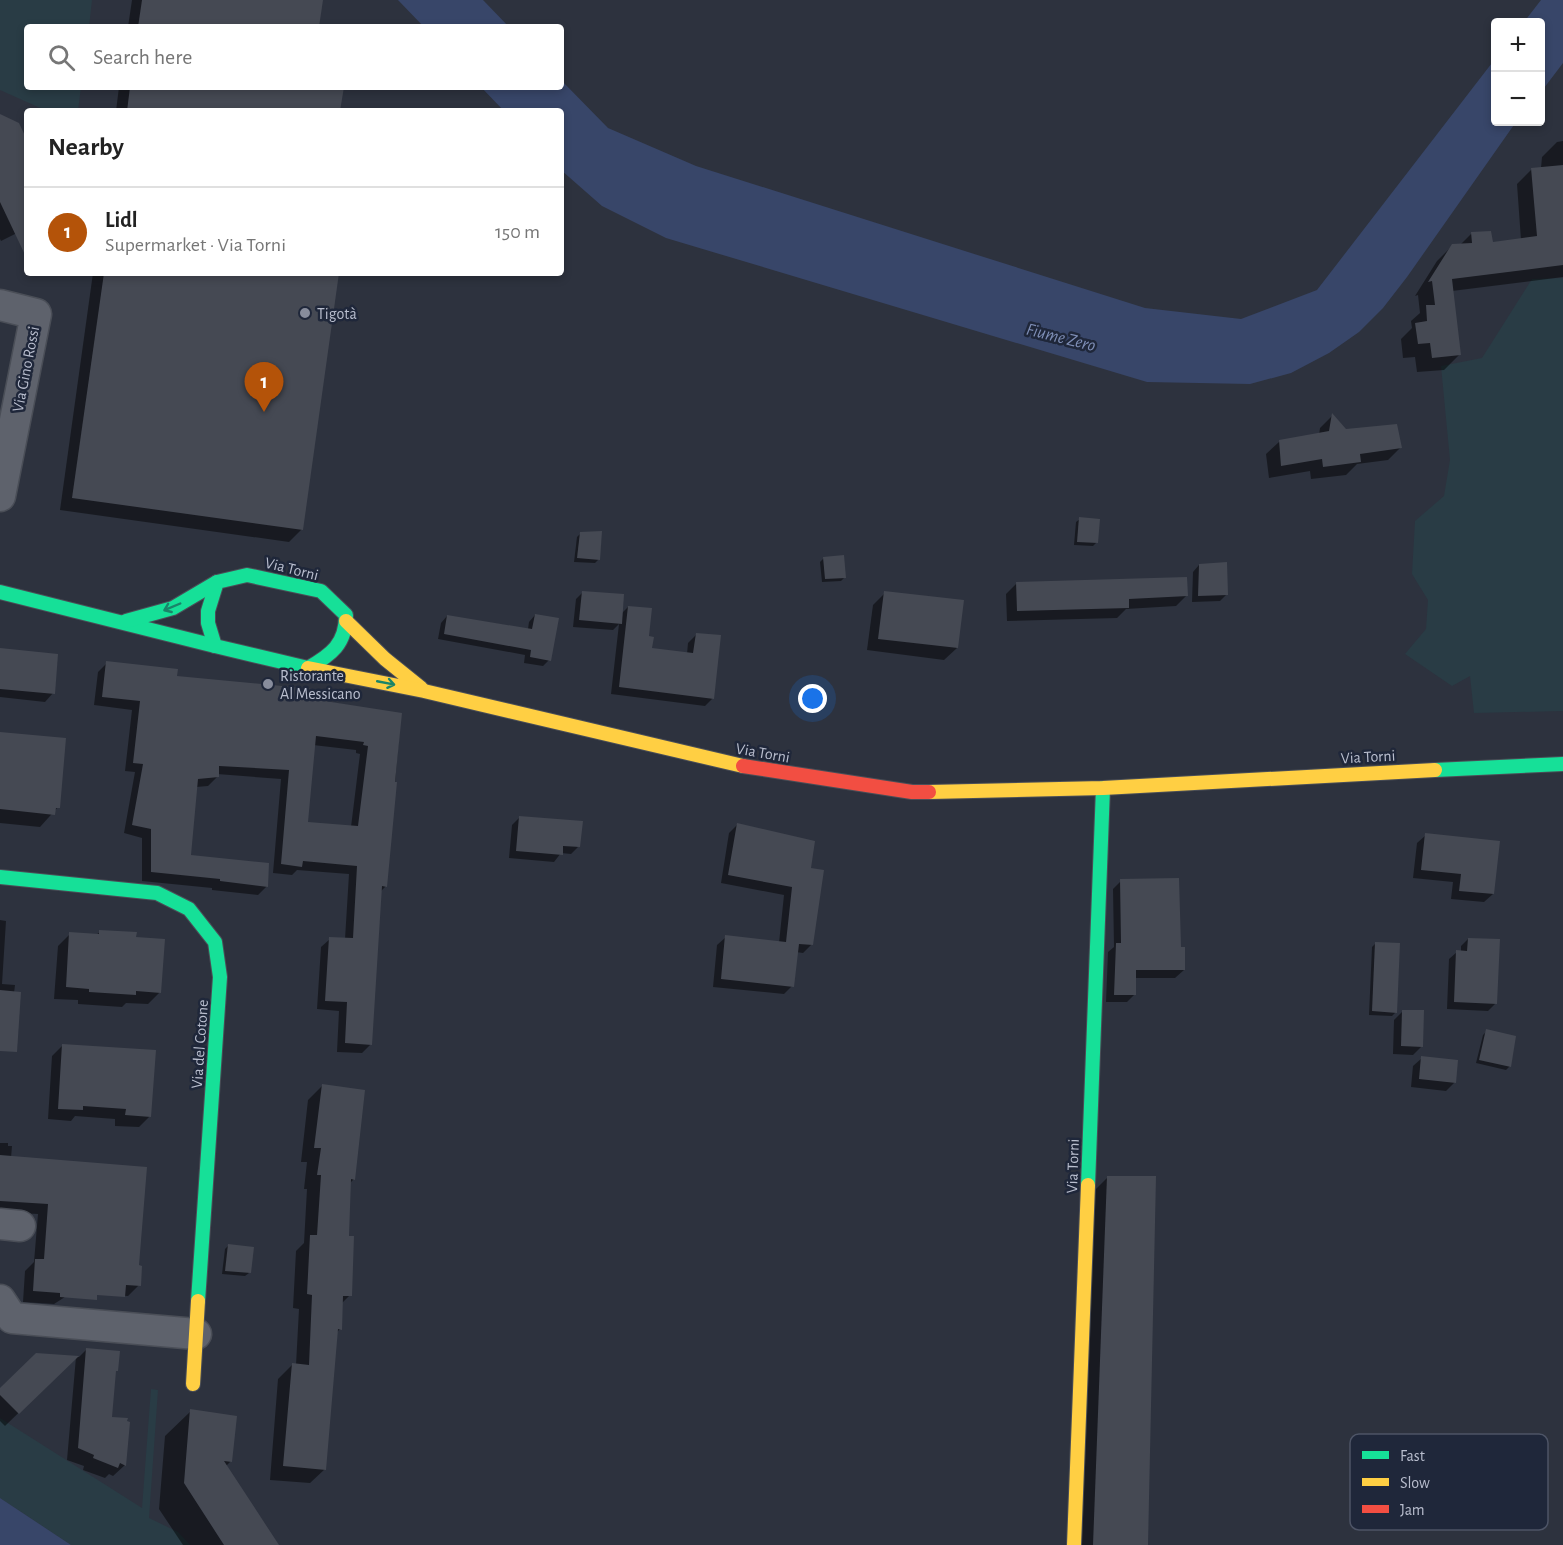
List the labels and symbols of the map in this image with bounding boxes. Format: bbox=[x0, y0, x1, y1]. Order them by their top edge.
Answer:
marker: Tigotà bbox=[298, 306, 312, 320]
place label: Tigotà bbox=[317, 306, 357, 322]
water label: Fiume Zero bbox=[1024, 321, 1097, 355]
street label: Via Gino Rossi bbox=[10, 325, 42, 413]
pin: 1 bbox=[244, 362, 284, 412]
street label: Via Torni bbox=[263, 555, 320, 583]
one-way arrow bbox=[164, 602, 182, 613]
place label: Ristorante Al Messicano bbox=[280, 668, 361, 702]
marker: Ristorante Al Messicano bbox=[261, 677, 275, 691]
one-way arrow bbox=[375, 678, 395, 689]
your location bbox=[798, 684, 827, 713]
street label: Via Torni bbox=[734, 740, 791, 766]
street label: Via Torni bbox=[1340, 748, 1396, 766]
street label: Via del Cotone bbox=[189, 999, 211, 1089]
street label: Via Torni bbox=[1064, 1138, 1082, 1194]
legend bbox=[1350, 1434, 1548, 1530]
text: Fast bbox=[1400, 1448, 1425, 1464]
text: Slow bbox=[1400, 1475, 1430, 1491]
text: Jam bbox=[1400, 1502, 1425, 1518]

